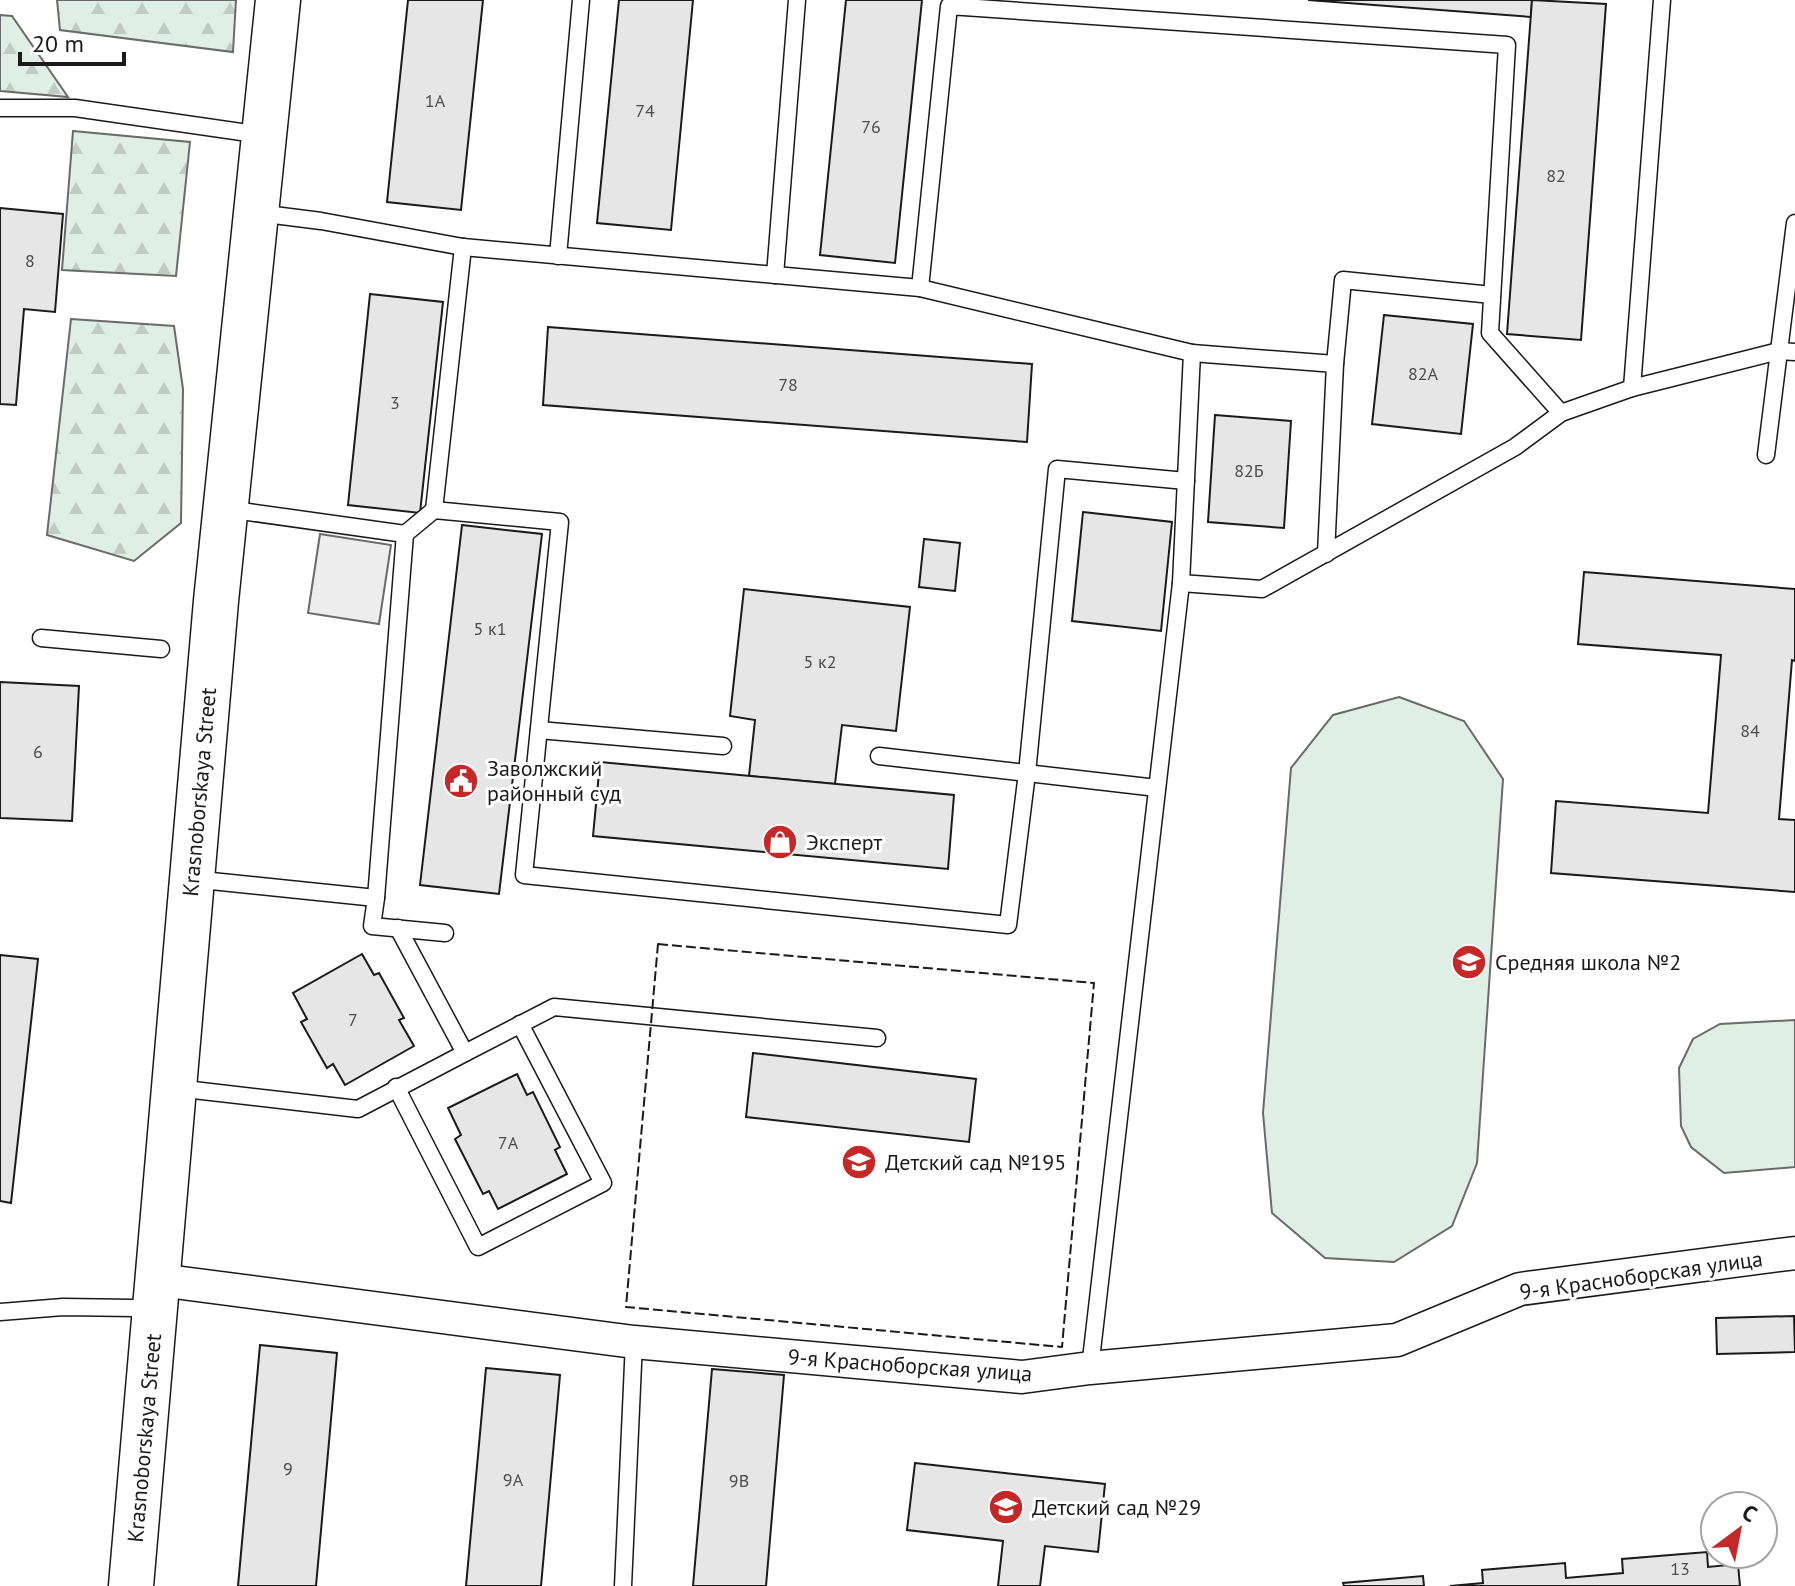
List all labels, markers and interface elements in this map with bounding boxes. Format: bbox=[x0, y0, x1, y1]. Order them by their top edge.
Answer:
scale bar bbox=[20, 16, 124, 66]
text: 20 m bbox=[32, 28, 84, 59]
house number: 1А bbox=[425, 89, 446, 112]
house number: 74 bbox=[635, 99, 655, 122]
house number: 76 bbox=[861, 115, 881, 138]
house number: 82 bbox=[1546, 164, 1566, 187]
house number: 8 bbox=[25, 249, 35, 272]
house number: 82А bbox=[1408, 362, 1439, 385]
house number: 78 bbox=[778, 373, 798, 396]
house number: 3 bbox=[390, 391, 400, 414]
house number: 82Б bbox=[1234, 459, 1264, 482]
house number: 5 к1 bbox=[473, 617, 507, 640]
house number: 5 к2 bbox=[803, 650, 837, 673]
street label: Krasnoborskaya Street bbox=[176, 686, 222, 898]
house number: 84 bbox=[1740, 719, 1760, 742]
house number: 6 bbox=[33, 740, 43, 763]
place label: Заволжский районный суд bbox=[487, 754, 621, 807]
public building icon: Заволжский районный суд bbox=[442, 762, 480, 800]
shop icon: Эксперт bbox=[761, 823, 799, 861]
place label: Эксперт bbox=[806, 828, 882, 856]
school or university icon: Средняя школа №2 bbox=[1450, 943, 1488, 981]
place label: Средняя школа №2 bbox=[1495, 948, 1681, 976]
house number: 7 bbox=[348, 1008, 358, 1031]
house number: 7А bbox=[498, 1131, 519, 1154]
school or university icon: Детский сад №195 bbox=[840, 1143, 878, 1181]
place label: Детский сад №195 bbox=[885, 1148, 1066, 1176]
street label: 9-я Красноборская улица bbox=[1518, 1244, 1764, 1306]
street label: Krasnoborskaya Street bbox=[121, 1332, 167, 1544]
street label: 9-я Красноборская улица bbox=[787, 1342, 1033, 1388]
house number: 9 bbox=[283, 1457, 293, 1480]
house number: 9А bbox=[503, 1468, 524, 1491]
house number: 9В bbox=[729, 1469, 749, 1492]
school or university icon: Детский сад №29 bbox=[987, 1488, 1025, 1526]
north arrow bbox=[1699, 1490, 1779, 1570]
place label: Детский сад №29 bbox=[1032, 1493, 1201, 1521]
text: С bbox=[1737, 1498, 1762, 1528]
house number: 13 bbox=[1670, 1557, 1690, 1580]

